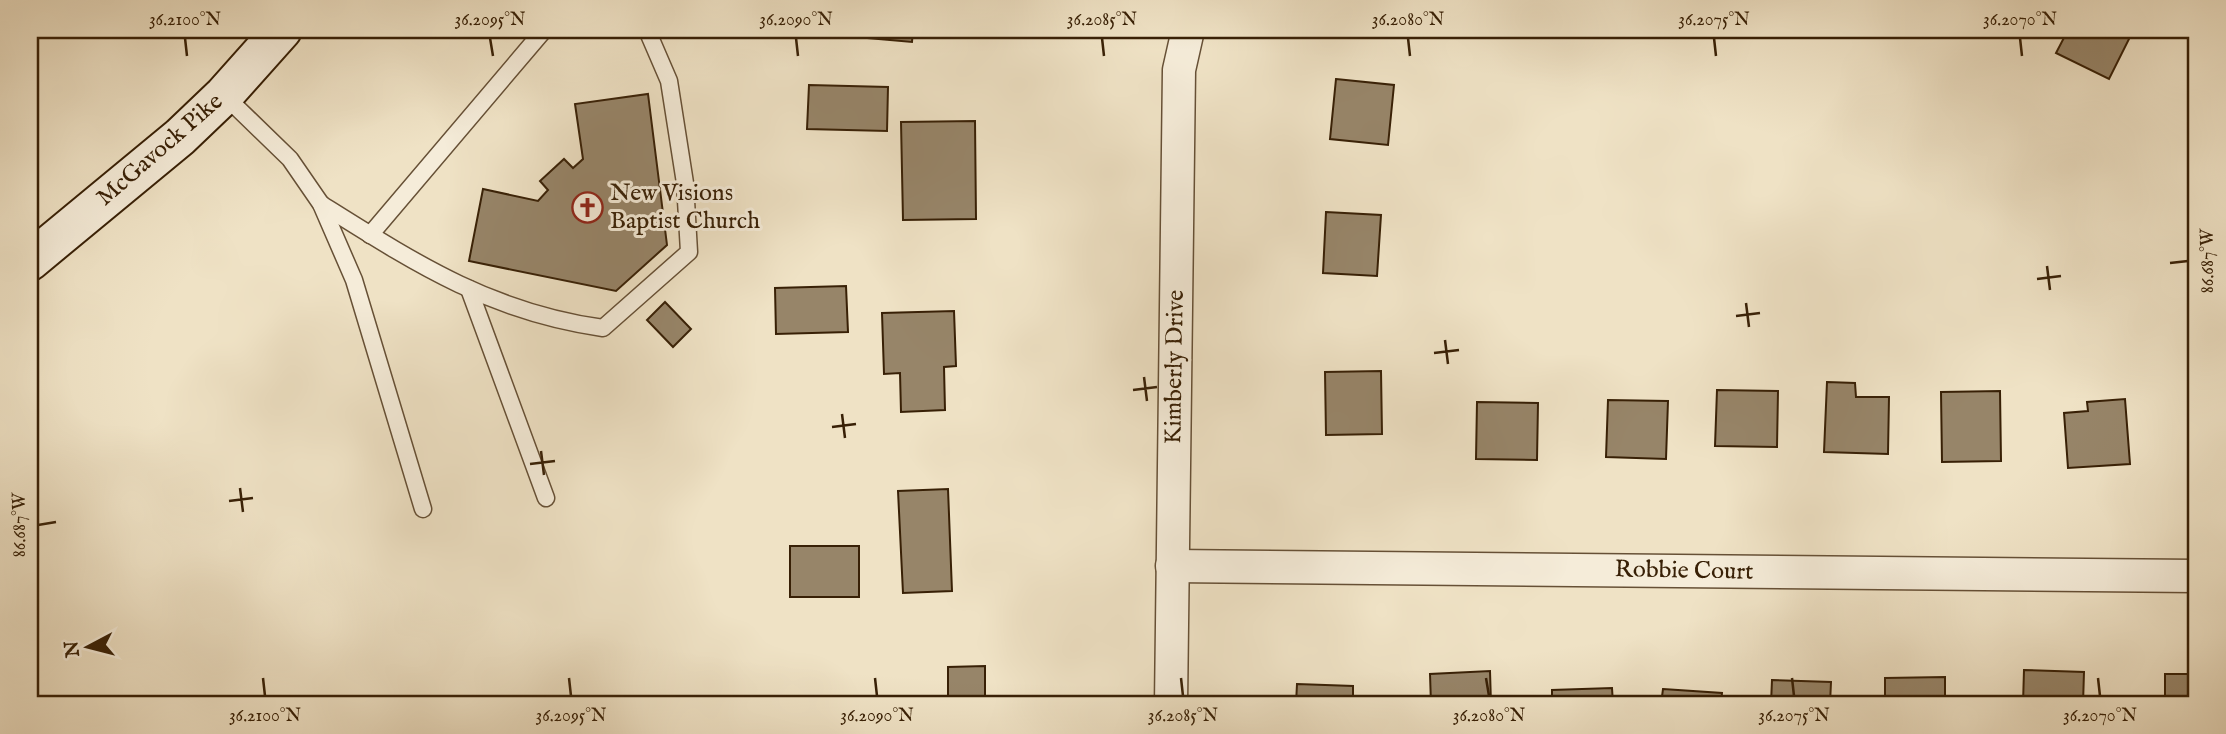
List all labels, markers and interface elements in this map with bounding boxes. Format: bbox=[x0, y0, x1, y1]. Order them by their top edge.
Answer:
text: 36.2100°N bbox=[149, 9, 222, 32]
text: 36.2095°N bbox=[454, 9, 526, 32]
text: 36.2090°N bbox=[759, 9, 833, 32]
text: 36.2085°N bbox=[1067, 9, 1138, 32]
text: 36.2080°N bbox=[1372, 9, 1445, 32]
text: 36.2075°N bbox=[1678, 9, 1750, 32]
text: 36.2070°N bbox=[1983, 9, 2057, 32]
street label: McGavock Pike bbox=[90, 87, 230, 213]
place label: New Visions Baptist Church bbox=[610, 178, 760, 237]
church icon: New Visions Baptist Church bbox=[570, 190, 604, 224]
text: 86.687°W bbox=[2197, 228, 2220, 293]
street label: Kimberly Drive bbox=[1158, 290, 1192, 444]
text: 86.687°W bbox=[9, 492, 32, 557]
street label: Robbie Court bbox=[1614, 554, 1754, 588]
north arrow bbox=[52, 612, 122, 682]
text: N bbox=[60, 639, 86, 659]
text: 36.2100°N bbox=[229, 705, 302, 728]
text: 36.2095°N bbox=[535, 705, 607, 728]
text: 36.2090°N bbox=[840, 705, 914, 728]
text: 36.2085°N bbox=[1148, 705, 1219, 728]
text: 36.2080°N bbox=[1453, 705, 1526, 728]
text: 36.2075°N bbox=[1758, 705, 1830, 728]
text: 36.2070°N bbox=[2063, 705, 2137, 728]

